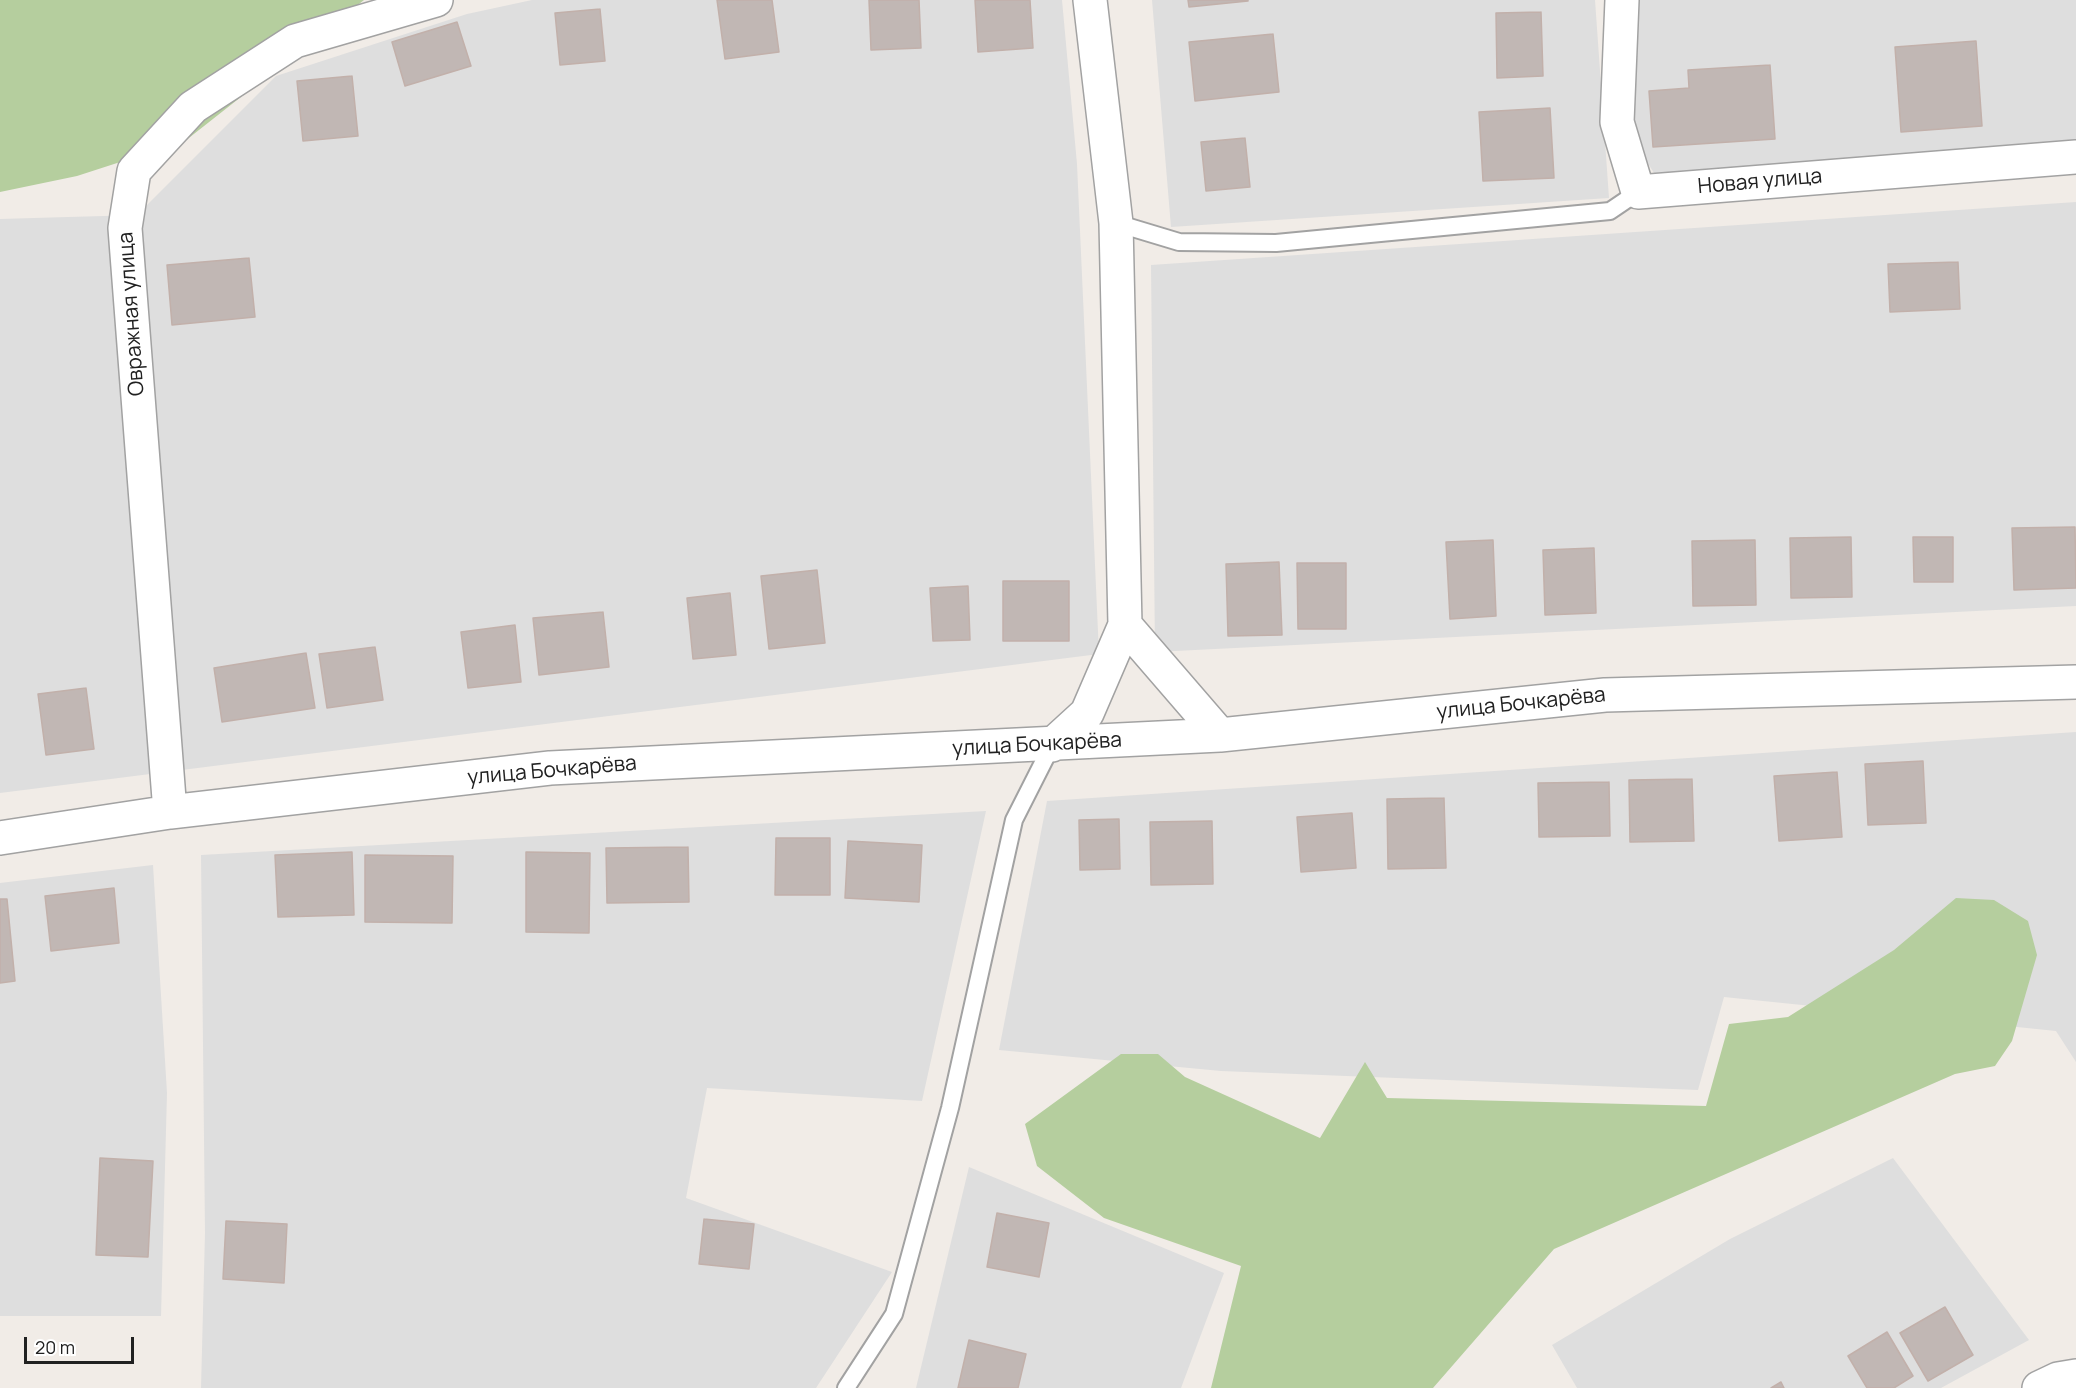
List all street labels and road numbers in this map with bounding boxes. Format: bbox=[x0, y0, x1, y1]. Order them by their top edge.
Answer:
street label: Новая улица bbox=[1697, 164, 1823, 200]
street label: Овражная улица bbox=[114, 231, 150, 397]
street label: улица Бочкарёва bbox=[1435, 683, 1607, 725]
street label: улица Бочкарёва bbox=[952, 728, 1122, 762]
street label: улица Бочкарёва bbox=[466, 751, 638, 791]

